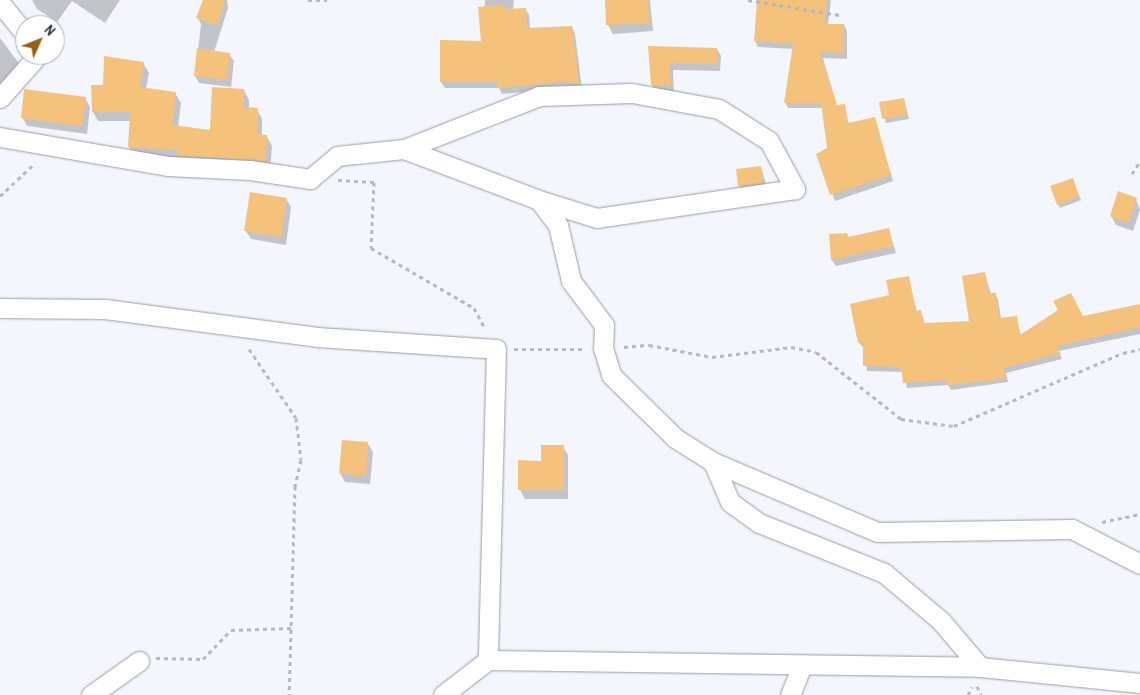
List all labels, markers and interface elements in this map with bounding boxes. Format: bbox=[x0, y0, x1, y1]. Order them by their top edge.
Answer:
north arrow bbox=[15, 15, 65, 65]
text: N bbox=[41, 21, 59, 40]

